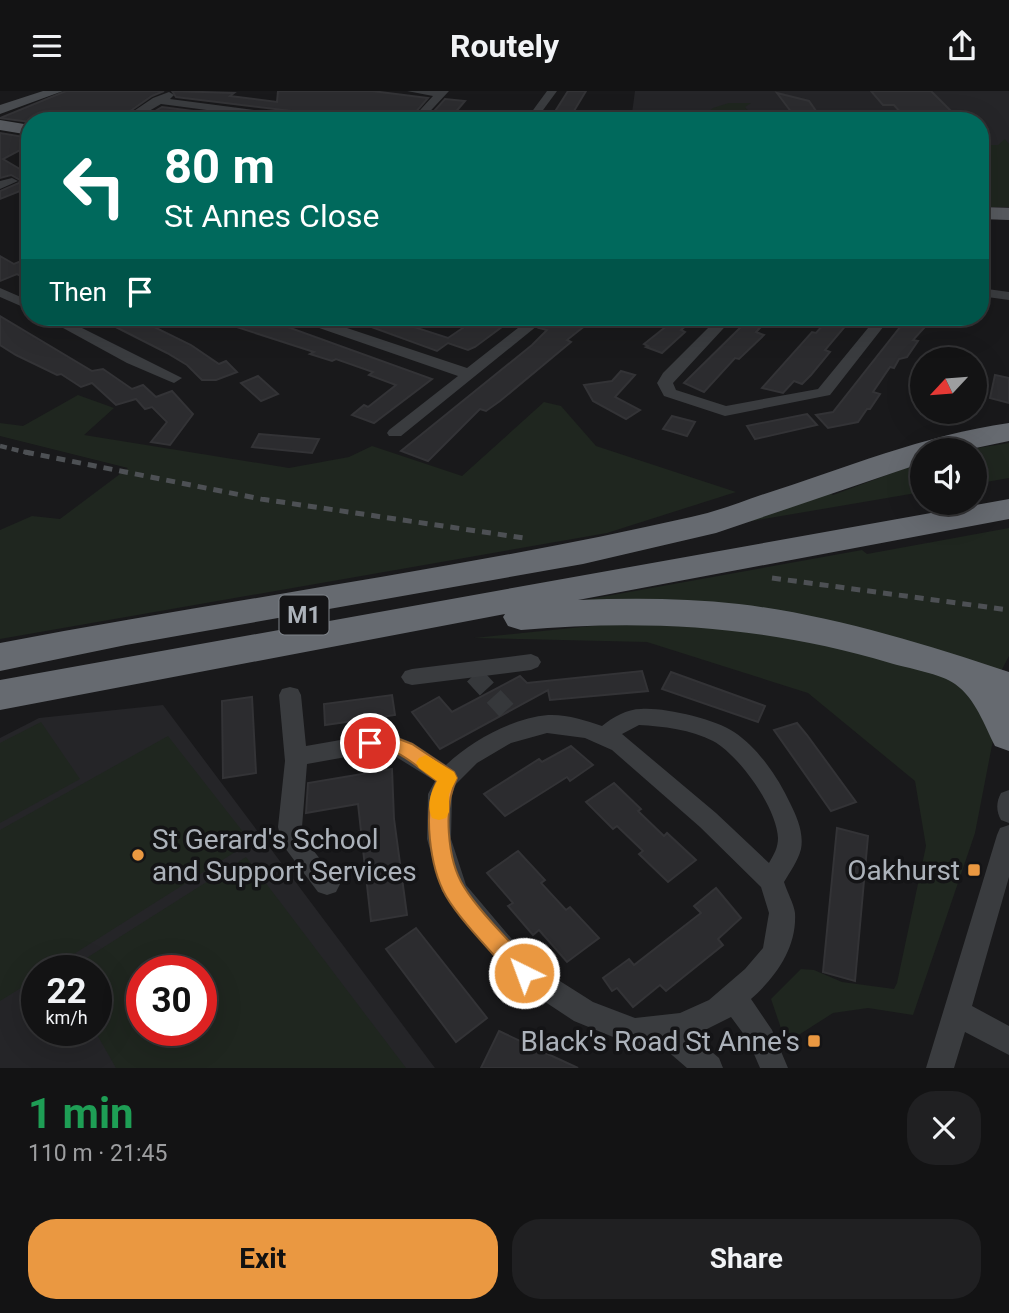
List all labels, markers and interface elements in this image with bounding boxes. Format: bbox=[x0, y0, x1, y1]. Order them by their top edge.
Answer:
icon: menu bbox=[28, 27, 66, 65]
text: Routely bbox=[450, 27, 559, 65]
icon: share bbox=[943, 27, 981, 65]
text: 80 m bbox=[164, 138, 275, 195]
icon: left bbox=[49, 140, 140, 231]
text: St Annes Close bbox=[164, 197, 379, 235]
icon: arrive bbox=[121, 273, 159, 311]
text: Then bbox=[49, 277, 107, 307]
north arrow bbox=[910, 347, 987, 423]
map controls bbox=[910, 347, 987, 515]
button: sound bbox=[910, 438, 987, 515]
road number: M1 bbox=[280, 595, 328, 635]
pin bbox=[340, 713, 400, 773]
icon: arrive bbox=[351, 724, 389, 762]
place label: St Gerard's School and Support Services bbox=[152, 823, 417, 888]
marker: St Gerard's School and Support Services bbox=[130, 847, 146, 863]
place label: Oakhurst bbox=[847, 854, 960, 887]
marker: Oakhurst bbox=[966, 862, 982, 878]
position arrow bbox=[487, 936, 561, 1010]
speed limit sign: 30 bbox=[126, 955, 217, 1046]
text: 22 bbox=[46, 971, 87, 1012]
text: km/h bbox=[45, 1007, 88, 1028]
place label: Black's Road St Anne's bbox=[520, 1025, 800, 1058]
marker: Black's Road St Anne's bbox=[806, 1033, 822, 1049]
text: 1 min bbox=[28, 1089, 134, 1138]
button: close bbox=[907, 1091, 981, 1165]
text: 110 m · 21:45 bbox=[28, 1140, 167, 1167]
button: Exit bbox=[28, 1219, 498, 1299]
button: Share bbox=[512, 1219, 981, 1299]

